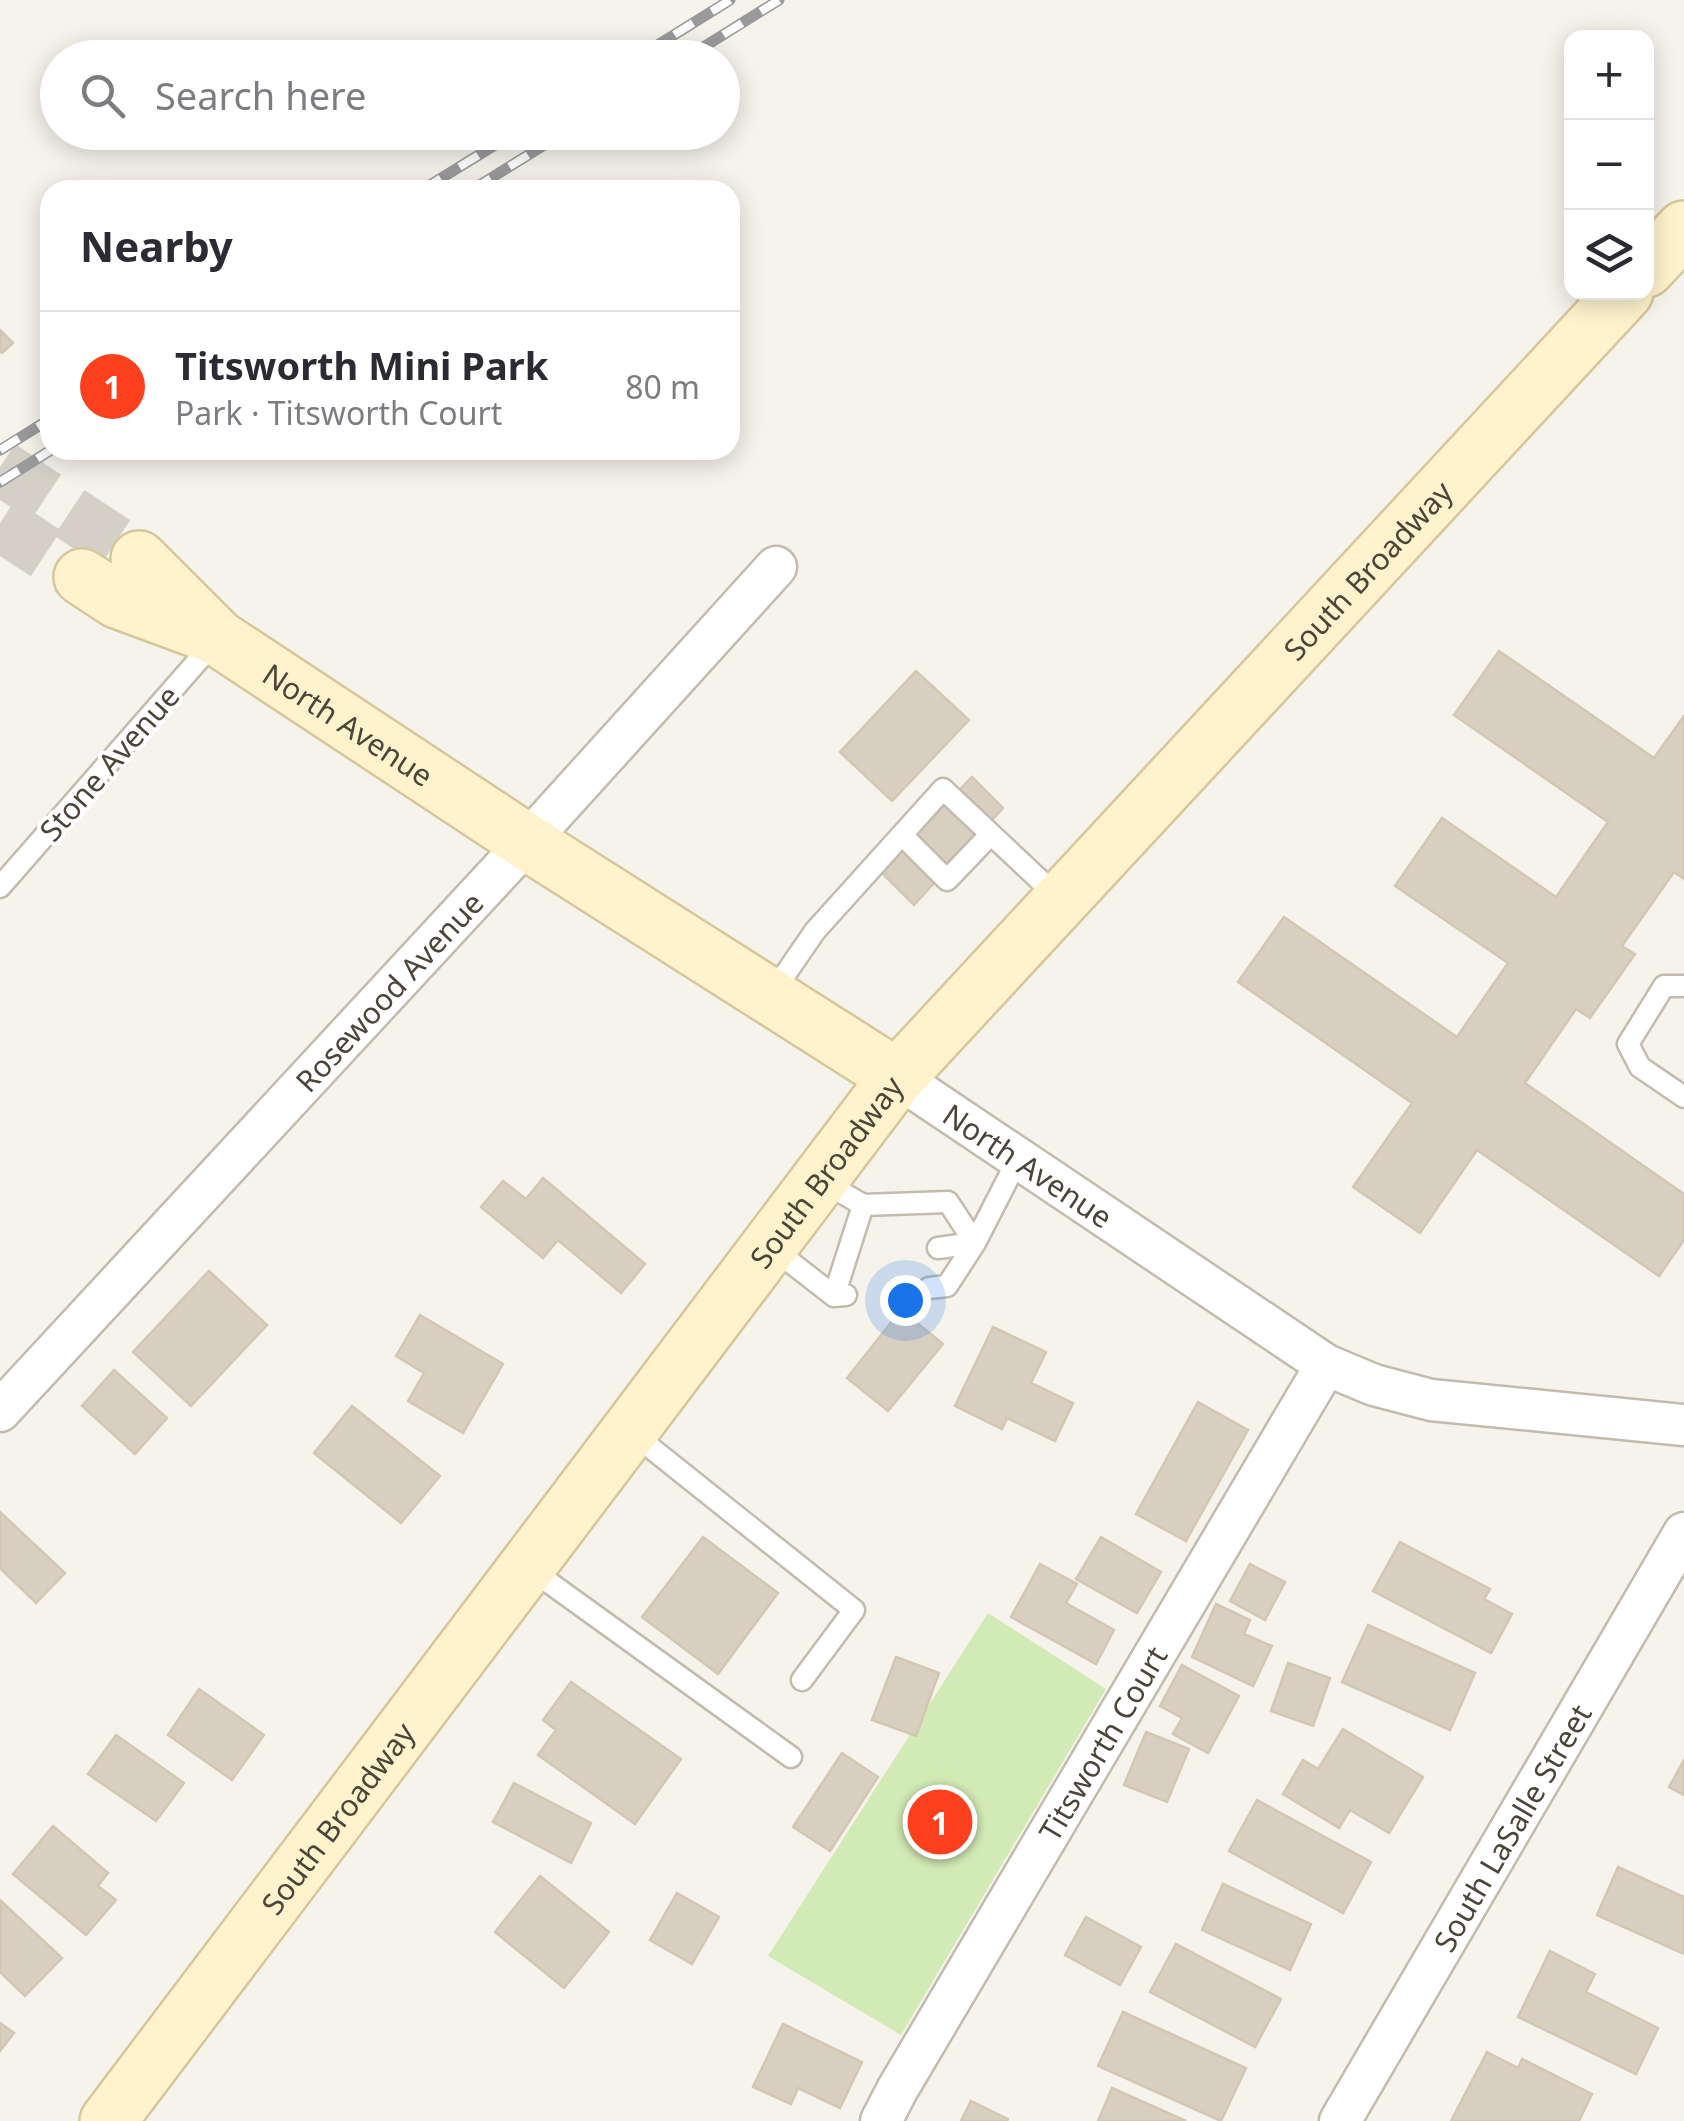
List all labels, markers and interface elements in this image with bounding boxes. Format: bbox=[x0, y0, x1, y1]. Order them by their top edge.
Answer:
map controls bbox=[1564, 30, 1654, 300]
button: + bbox=[1564, 30, 1654, 120]
search box bbox=[40, 40, 740, 150]
icon: search bbox=[75, 68, 130, 123]
text: Search here bbox=[155, 69, 366, 121]
button: − bbox=[1564, 120, 1654, 210]
button: layers bbox=[1564, 210, 1654, 300]
text: Nearby bbox=[80, 217, 233, 274]
text: Titsworth Mini Park bbox=[175, 339, 548, 391]
text: 1 bbox=[103, 365, 122, 408]
text: 80 m bbox=[625, 365, 700, 408]
text: Park · Titsworth Court bbox=[175, 391, 502, 434]
street label: South Broadway bbox=[1274, 471, 1461, 669]
street label: North Avenue bbox=[255, 653, 441, 795]
street label: Stone Avenue bbox=[30, 676, 188, 850]
street label: Rosewood Avenue bbox=[286, 882, 492, 1100]
street label: South Broadway bbox=[740, 1067, 912, 1276]
street label: North Avenue bbox=[935, 1093, 1121, 1237]
your location bbox=[880, 1275, 931, 1326]
street label: Titsworth Court bbox=[1029, 1638, 1176, 1848]
street label: South LaSalle Street bbox=[1423, 1696, 1600, 1959]
street label: South Broadway bbox=[251, 1713, 423, 1922]
pin: 1 bbox=[908, 1784, 972, 1860]

